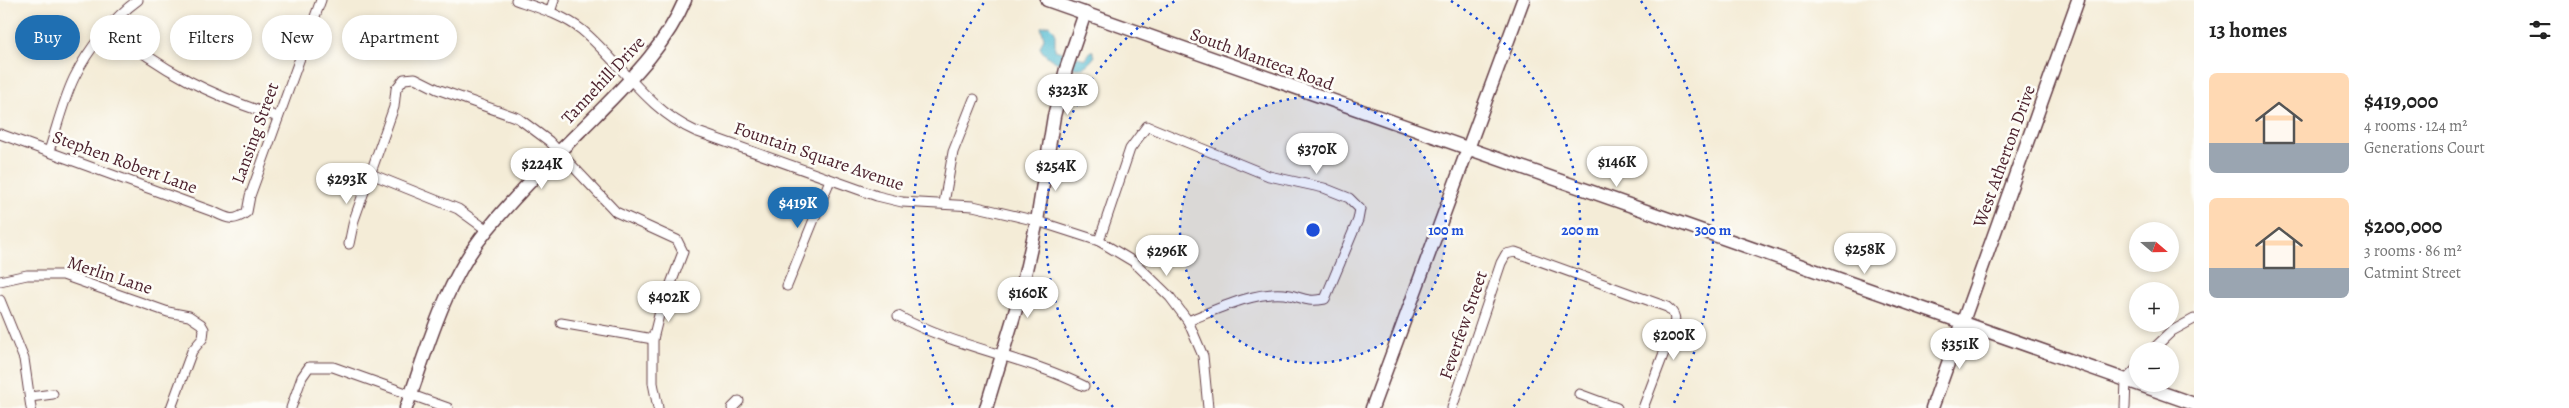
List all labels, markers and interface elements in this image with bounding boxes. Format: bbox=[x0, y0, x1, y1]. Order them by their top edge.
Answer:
chip: Buy bbox=[15, 15, 80, 60]
chip: Rent bbox=[90, 15, 160, 60]
chip: Filters bbox=[170, 15, 252, 60]
chip: New bbox=[262, 15, 332, 60]
chip: Apartment bbox=[342, 15, 457, 60]
text: 13 homes bbox=[2209, 16, 2287, 44]
icon: filters bbox=[2526, 16, 2554, 44]
street label: South Manteca Road bbox=[1187, 22, 1337, 96]
street label: Tannehill Drive bbox=[556, 31, 650, 129]
pin: $323K bbox=[1033, 74, 1103, 116]
street label: Lansing Street bbox=[226, 79, 284, 187]
text: $323K bbox=[1048, 79, 1088, 101]
street label: West Atherton Drive bbox=[1967, 81, 2041, 232]
text: $419,000 bbox=[2364, 87, 2438, 115]
icon: home bbox=[2249, 93, 2309, 153]
text: 4 rooms · 124 m² bbox=[2364, 115, 2468, 137]
street label: Fountain Square Avenue bbox=[731, 116, 907, 196]
street label: Stephen Robert Lane bbox=[49, 125, 201, 199]
pin: $370K bbox=[1282, 132, 1352, 175]
text: Generations Court bbox=[2364, 137, 2485, 159]
text: $370K bbox=[1297, 138, 1337, 160]
pin: $146K bbox=[1582, 146, 1652, 188]
pin: $224K bbox=[507, 148, 577, 190]
pin: $254K bbox=[1021, 150, 1091, 192]
text: $146K bbox=[1598, 151, 1636, 173]
text: $224K bbox=[522, 153, 562, 175]
text: $254K bbox=[1036, 155, 1076, 177]
pin: $293K bbox=[312, 162, 382, 205]
text: $293K bbox=[327, 168, 367, 190]
pin: $419K bbox=[763, 186, 833, 229]
text: $419K bbox=[779, 192, 817, 214]
text: $200,000 bbox=[2364, 212, 2442, 240]
icon: home bbox=[2249, 218, 2309, 278]
text: 100 m bbox=[1428, 220, 1464, 240]
text: 200 m bbox=[1561, 220, 1599, 240]
text: 300 m bbox=[1695, 220, 1732, 240]
centre of rings bbox=[1304, 221, 1322, 239]
north arrow bbox=[2129, 222, 2179, 272]
map controls bbox=[2129, 222, 2179, 392]
pin: $258K bbox=[1830, 232, 1900, 275]
pin: $296K bbox=[1132, 234, 1202, 277]
text: $258K bbox=[1845, 238, 1885, 260]
text: $296K bbox=[1147, 240, 1187, 262]
text: 3 rooms · 86 m² bbox=[2364, 240, 2462, 262]
street label: Merlin Lane bbox=[64, 250, 156, 300]
text: Catmint Street bbox=[2364, 262, 2461, 284]
street label: Feverfew Street bbox=[1433, 267, 1493, 382]
pin: $160K bbox=[993, 276, 1063, 319]
pin: $402K bbox=[634, 280, 704, 323]
text: $160K bbox=[1008, 282, 1048, 304]
button: + bbox=[2129, 282, 2179, 332]
text: $402K bbox=[648, 286, 690, 308]
pin: $200K bbox=[1639, 318, 1709, 361]
text: $200K bbox=[1653, 324, 1695, 346]
pin: $351K bbox=[1925, 328, 1995, 370]
text: $351K bbox=[1941, 333, 1979, 355]
button: − bbox=[2129, 342, 2179, 392]

